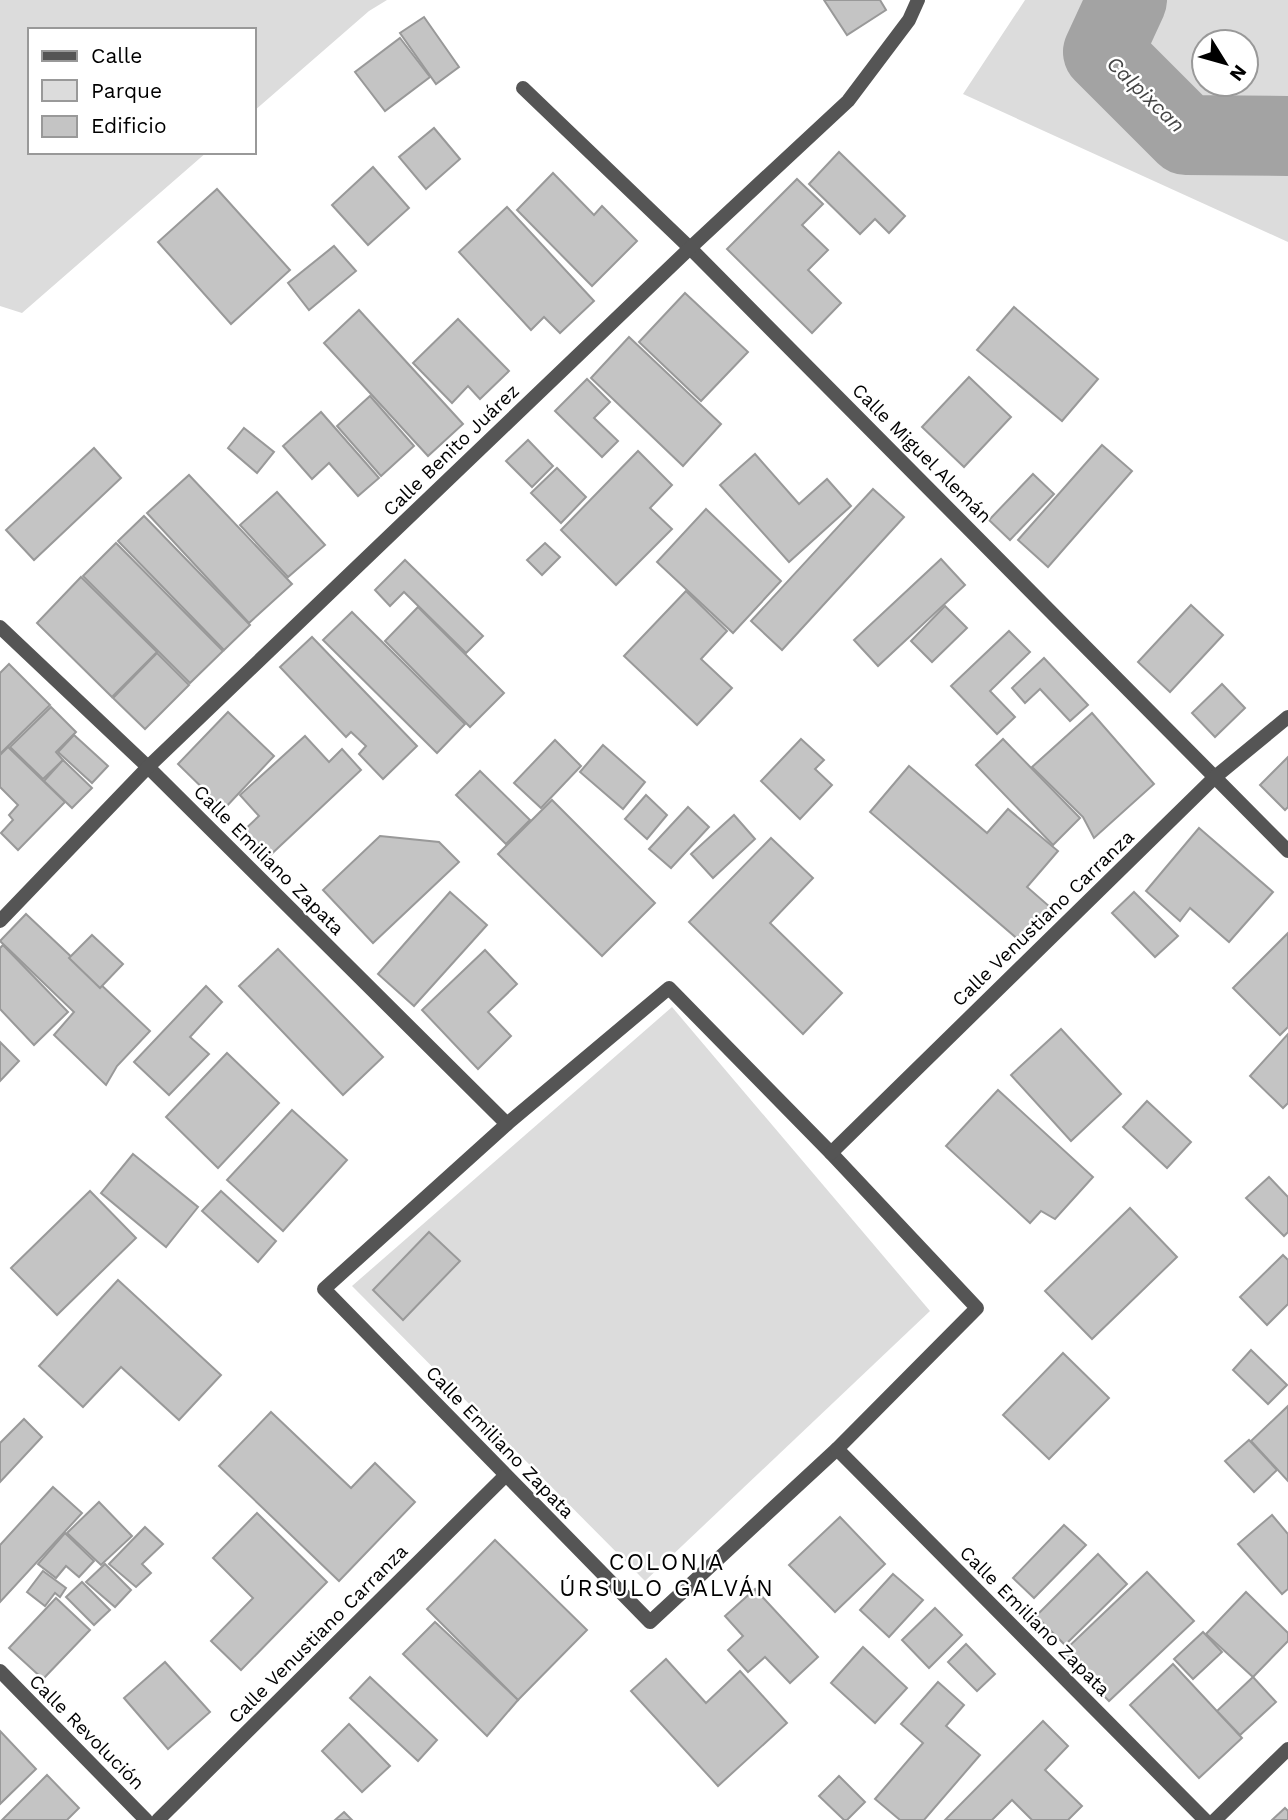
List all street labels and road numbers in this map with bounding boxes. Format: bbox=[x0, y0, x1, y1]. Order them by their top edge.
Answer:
street label: Calle Miguel Alemán bbox=[847, 378, 997, 528]
street label: Calle Benito Juárez bbox=[378, 379, 524, 521]
street label: Calle Emiliano Zapata bbox=[189, 780, 349, 940]
street label: Calle Venustiano Carranza bbox=[947, 825, 1139, 1011]
street label: Calle Emiliano Zapata bbox=[421, 1361, 579, 1523]
street label: Calle Venustiano Carranza bbox=[224, 1539, 413, 1728]
street label: Calle Emiliano Zapata bbox=[955, 1541, 1115, 1701]
street label: Calle Revolución bbox=[25, 1670, 149, 1794]

